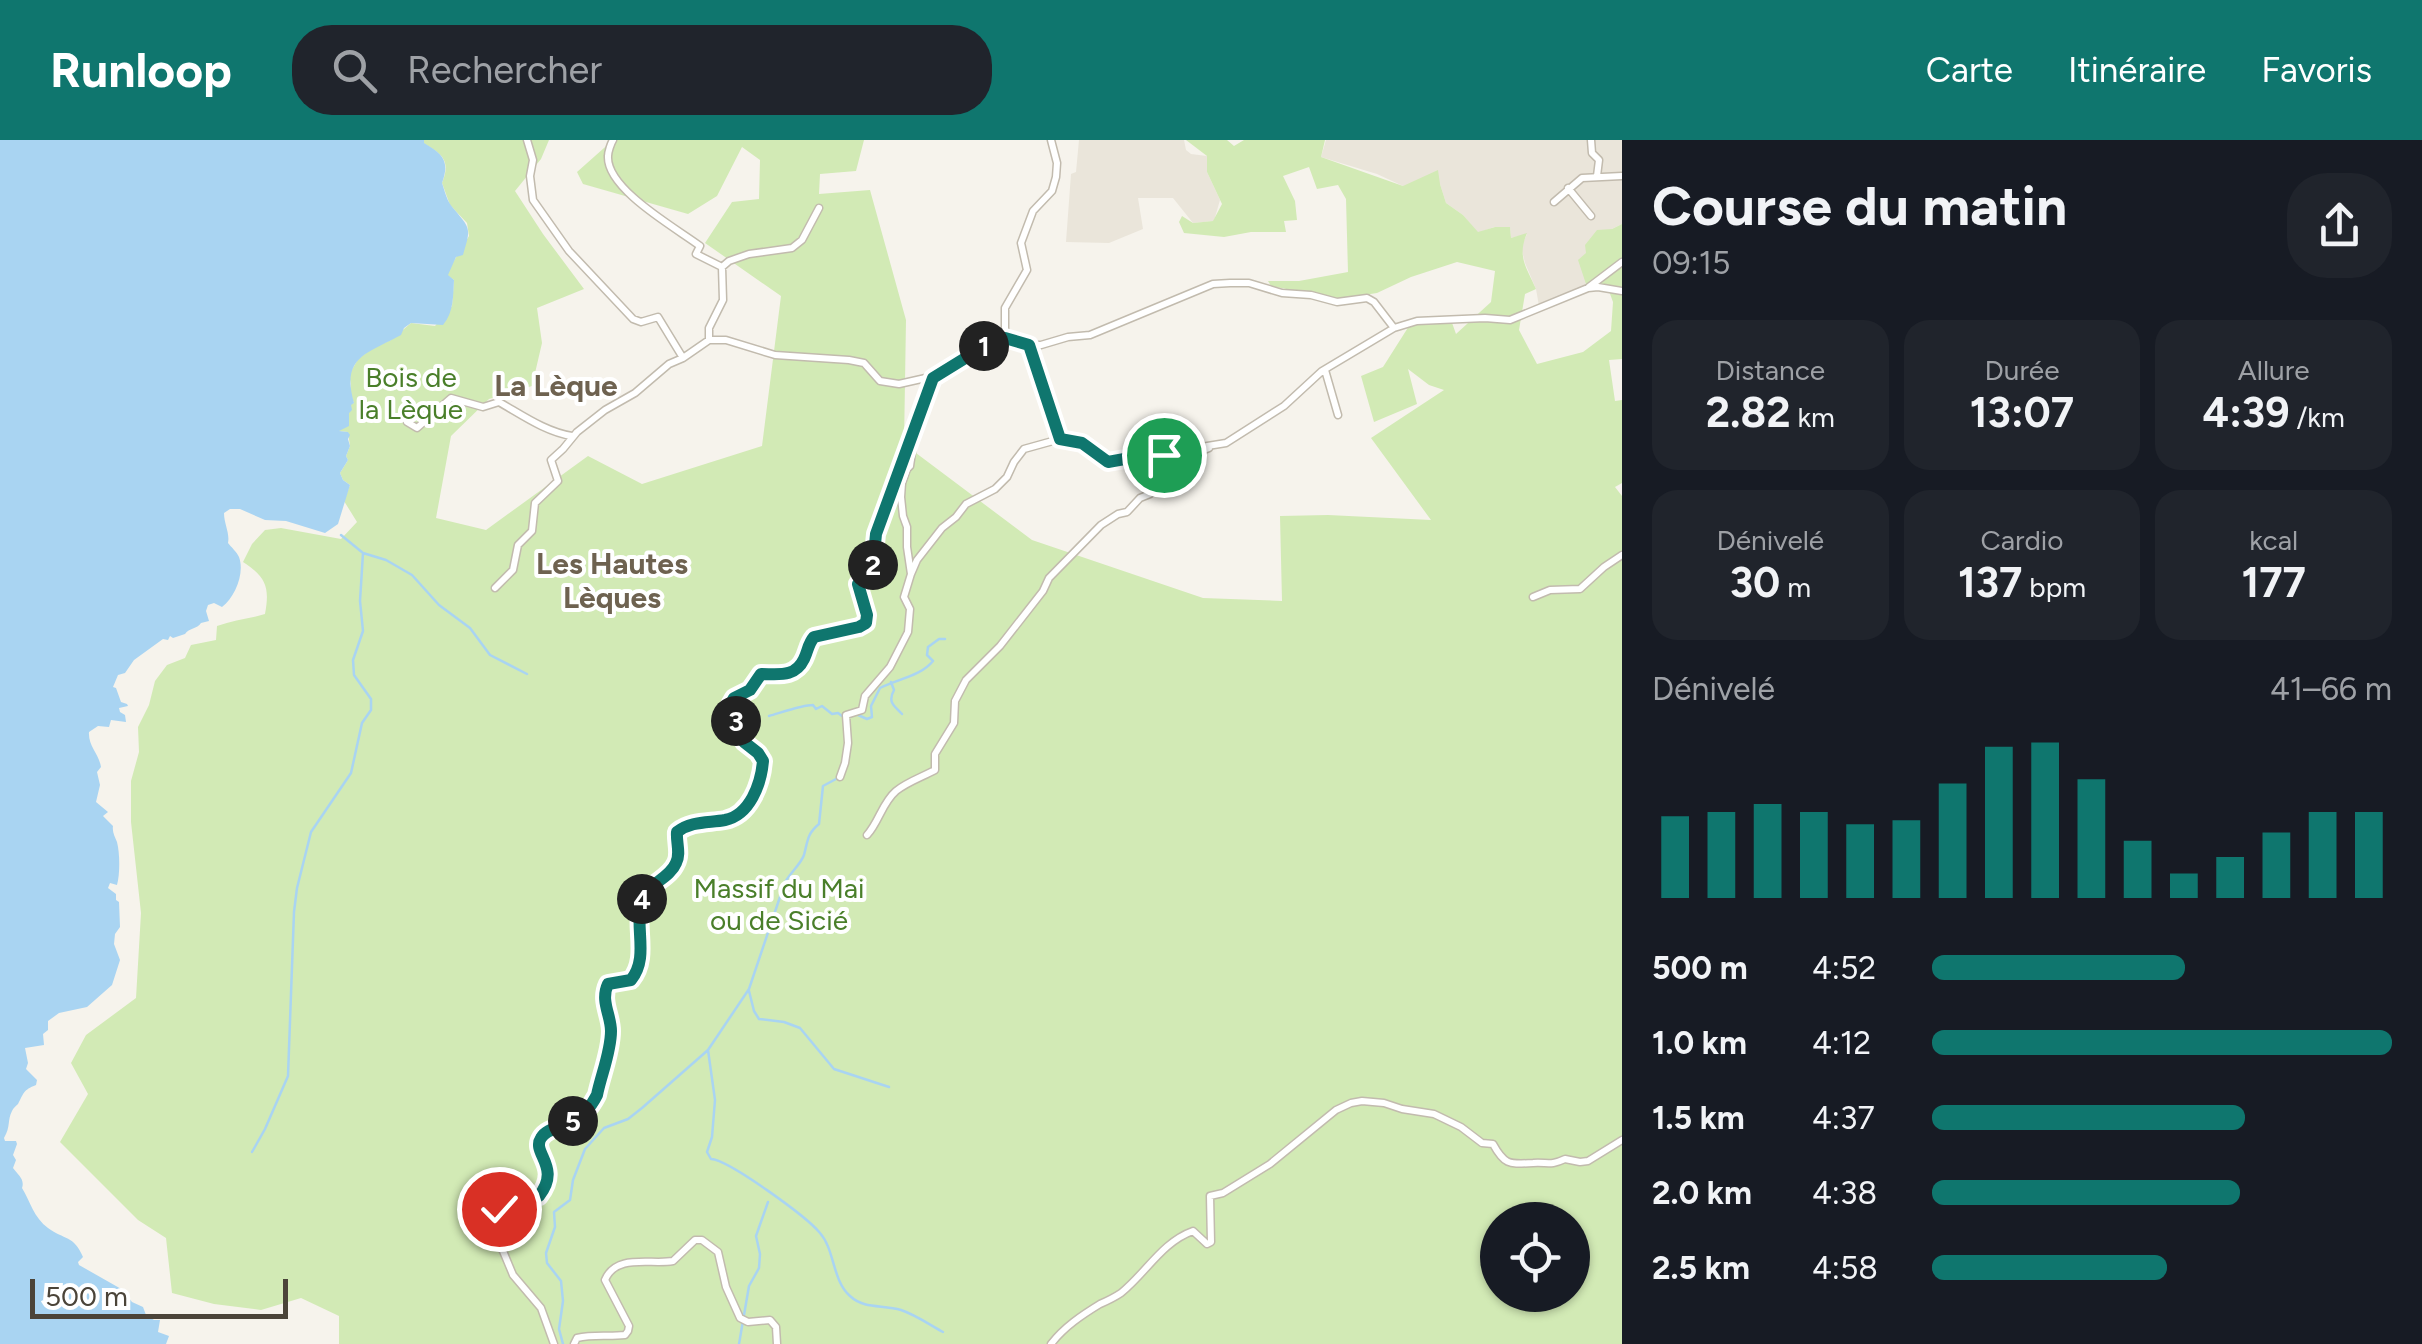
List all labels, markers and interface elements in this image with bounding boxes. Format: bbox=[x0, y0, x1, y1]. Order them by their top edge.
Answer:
search box bbox=[292, 25, 992, 115]
text: Runloop bbox=[50, 41, 232, 99]
icon: search bbox=[327, 43, 382, 98]
text: Rechercher bbox=[407, 47, 602, 93]
text: Carte bbox=[1926, 49, 2013, 91]
text: Itinéraire bbox=[2068, 49, 2206, 91]
text: Favoris bbox=[2261, 49, 2372, 91]
text: Course du matin bbox=[1652, 173, 2067, 239]
button: share bbox=[2287, 173, 2392, 278]
text: 09:15 bbox=[1652, 244, 1730, 282]
pin: 1 bbox=[959, 321, 1009, 371]
text: 1 bbox=[978, 329, 990, 363]
text: Distance bbox=[1715, 353, 1825, 387]
text: Durée bbox=[1985, 353, 2059, 387]
text: Allure bbox=[2238, 353, 2309, 387]
park label: Bois de la Lèque bbox=[359, 360, 463, 426]
district label: La Lèque bbox=[494, 367, 618, 404]
text: 2.82 bbox=[1706, 387, 1791, 438]
text: 13:07 bbox=[1970, 387, 2074, 438]
text: 4:39 bbox=[2203, 387, 2290, 438]
text: km bbox=[1791, 400, 1835, 434]
text: /km bbox=[2290, 400, 2345, 434]
pin bbox=[1122, 413, 1207, 498]
icon: arrive bbox=[1137, 428, 1192, 483]
text: Dénivelé bbox=[1716, 523, 1824, 557]
text: Cardio bbox=[1980, 523, 2064, 557]
text: kcal bbox=[2249, 523, 2298, 557]
pin: 2 bbox=[848, 540, 898, 590]
district label: Les Hautes Lèques bbox=[536, 545, 688, 616]
text: 2 bbox=[865, 548, 881, 582]
text: 30 bbox=[1730, 557, 1780, 608]
text: 137 bbox=[1958, 557, 2022, 608]
text: 177 bbox=[2241, 557, 2306, 608]
text: m bbox=[1780, 570, 1811, 604]
text: bpm bbox=[2022, 570, 2086, 604]
text: Dénivelé bbox=[1652, 670, 1775, 708]
text: 41–66 m bbox=[2270, 670, 2392, 708]
pin: 3 bbox=[711, 696, 761, 746]
text: 3 bbox=[728, 704, 744, 738]
park label: Massif du Mai ou de Sicié bbox=[693, 871, 865, 937]
pin: 4 bbox=[617, 874, 667, 924]
text: 4 bbox=[633, 882, 651, 916]
text: 500 m bbox=[1652, 949, 1748, 987]
text: 4:52 bbox=[1812, 949, 1876, 987]
text: 1.0 km bbox=[1652, 1024, 1747, 1062]
text: 4:12 bbox=[1812, 1024, 1871, 1062]
pin: 5 bbox=[548, 1096, 598, 1146]
text: 1.5 km bbox=[1652, 1099, 1745, 1137]
text: 4:37 bbox=[1812, 1099, 1875, 1137]
text: 5 bbox=[565, 1104, 581, 1138]
pin bbox=[457, 1167, 542, 1252]
text: 2.0 km bbox=[1652, 1174, 1752, 1212]
text: 4:38 bbox=[1812, 1174, 1877, 1212]
icon: check bbox=[472, 1182, 527, 1237]
map controls bbox=[1480, 1202, 1590, 1312]
button: locate bbox=[1480, 1202, 1590, 1312]
text: 2.5 km bbox=[1652, 1249, 1750, 1287]
text: 4:58 bbox=[1812, 1249, 1878, 1287]
scale bar bbox=[30, 1274, 288, 1318]
text: 500 m bbox=[45, 1279, 128, 1313]

